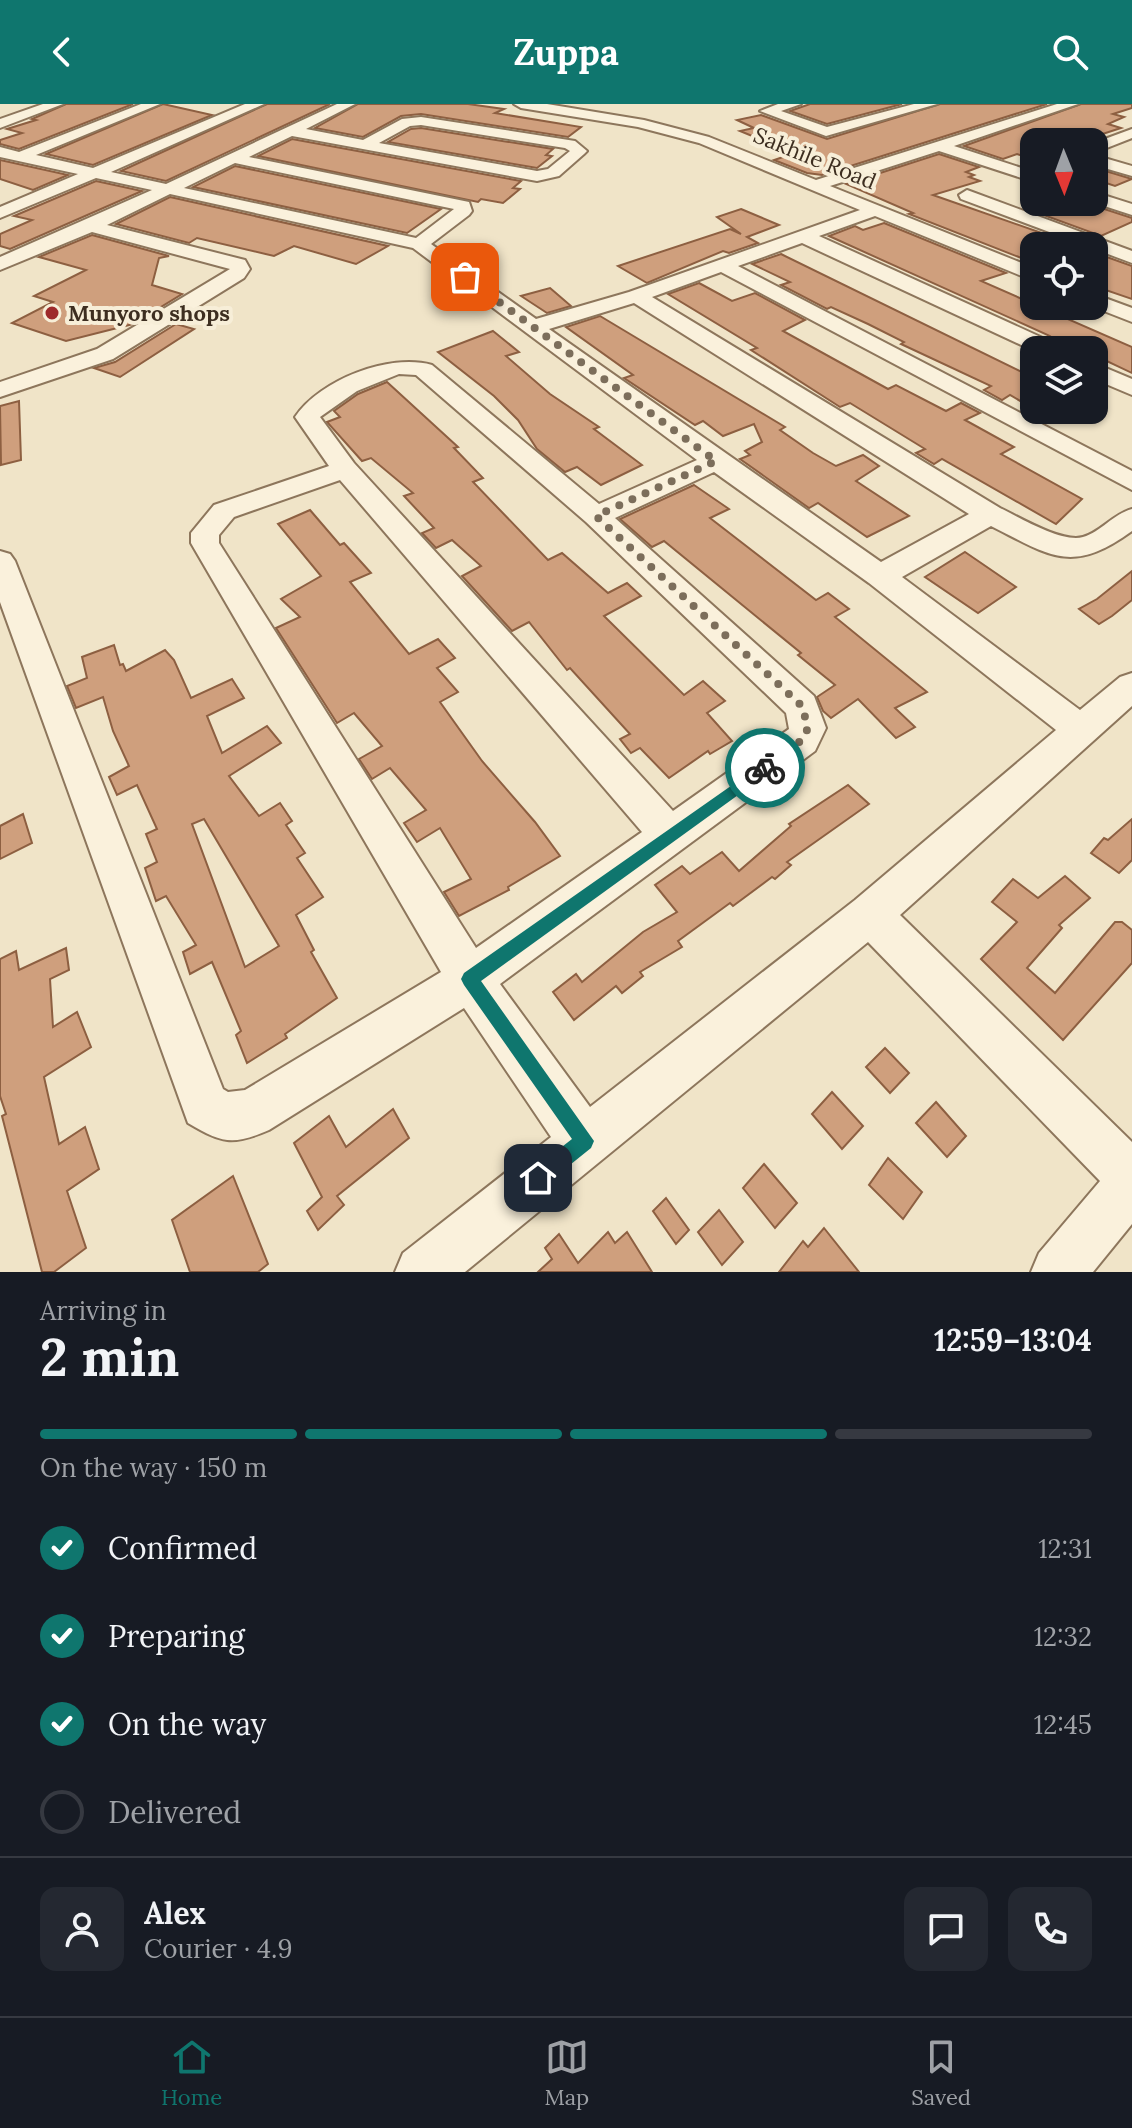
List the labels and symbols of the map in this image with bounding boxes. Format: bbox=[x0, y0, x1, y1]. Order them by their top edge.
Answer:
street label: Sakhile Road bbox=[750, 121, 880, 195]
north arrow bbox=[1020, 128, 1108, 216]
pin bbox=[431, 243, 499, 311]
place label: Munyoro shops bbox=[68, 299, 230, 327]
marker: Munyoro shops bbox=[43, 304, 61, 322]
courier bbox=[725, 728, 805, 808]
pin bbox=[504, 1144, 572, 1212]

